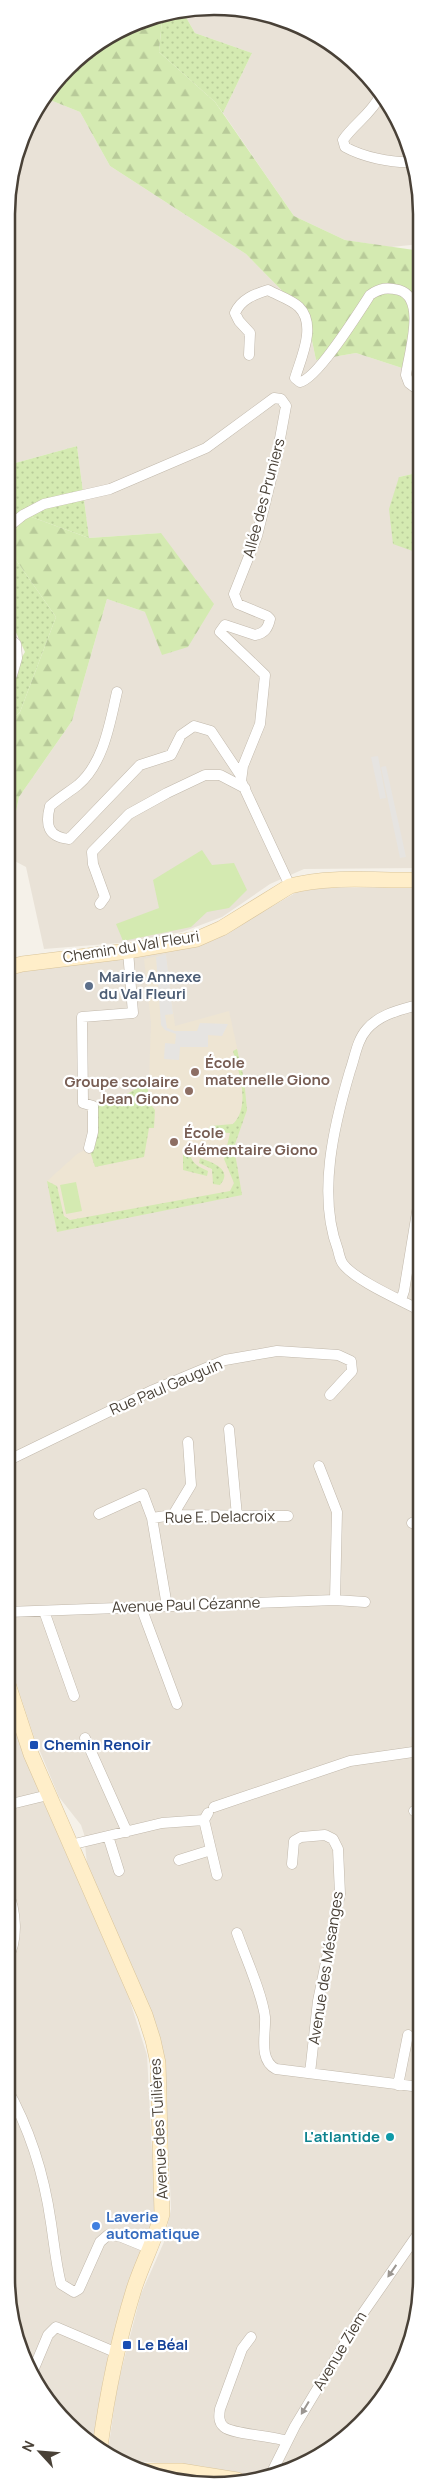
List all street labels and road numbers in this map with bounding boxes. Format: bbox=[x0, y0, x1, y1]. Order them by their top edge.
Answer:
street label: Allée des Pruniers bbox=[237, 436, 290, 560]
street label: Chemin du Val Fleuri bbox=[61, 925, 201, 968]
street label: Rue Paul Gauguin bbox=[106, 1353, 226, 1420]
street label: Rue E. Delacroix bbox=[165, 1505, 275, 1528]
street label: Avenue Paul Cézanne bbox=[111, 1591, 261, 1618]
street label: Avenue des Mésanges bbox=[303, 1890, 348, 2046]
street label: Avenue des Tuilières bbox=[144, 2058, 173, 2200]
street label: Avenue Ziem bbox=[308, 2307, 371, 2394]

